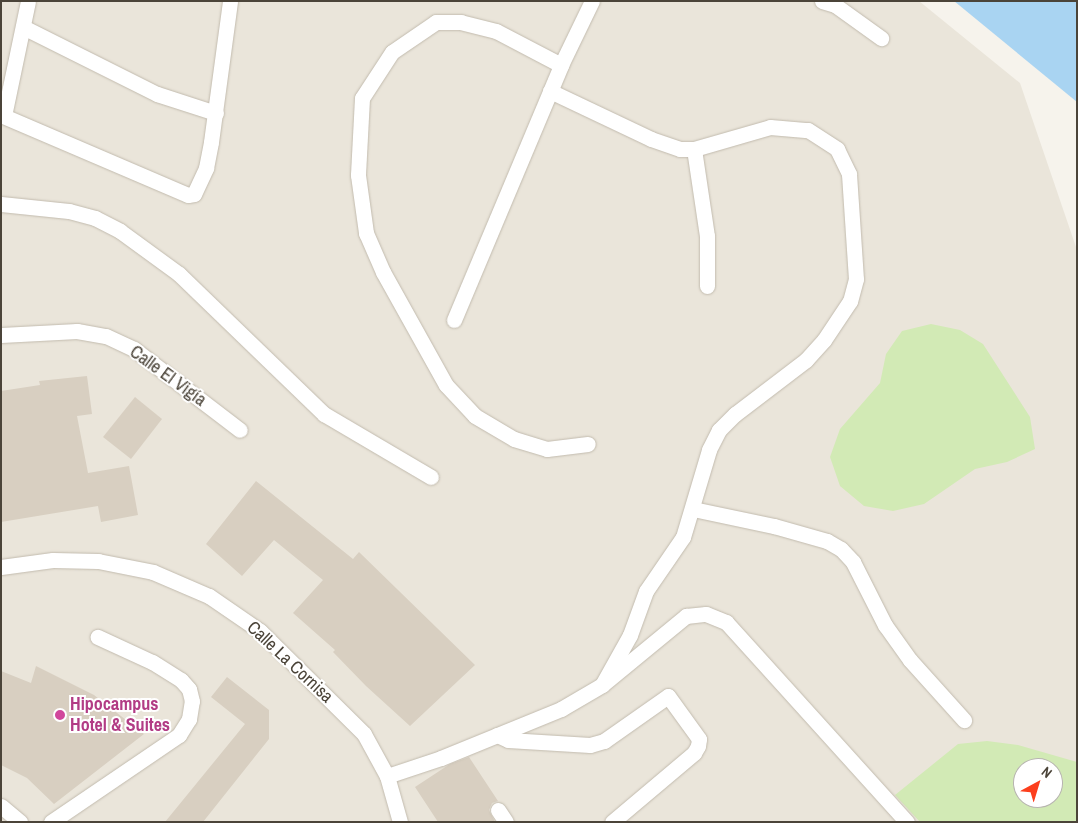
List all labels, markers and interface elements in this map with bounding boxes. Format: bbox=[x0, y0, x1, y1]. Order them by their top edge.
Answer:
street label: Calle El Vigía bbox=[126, 341, 210, 411]
street label: Calle La Cornisa bbox=[242, 617, 338, 707]
place label: Hipocampus Hotel & Suites bbox=[70, 694, 170, 736]
marker: Hipocampus Hotel & Suites bbox=[54, 709, 66, 721]
north arrow bbox=[1013, 758, 1063, 808]
text: N bbox=[1038, 763, 1056, 782]

